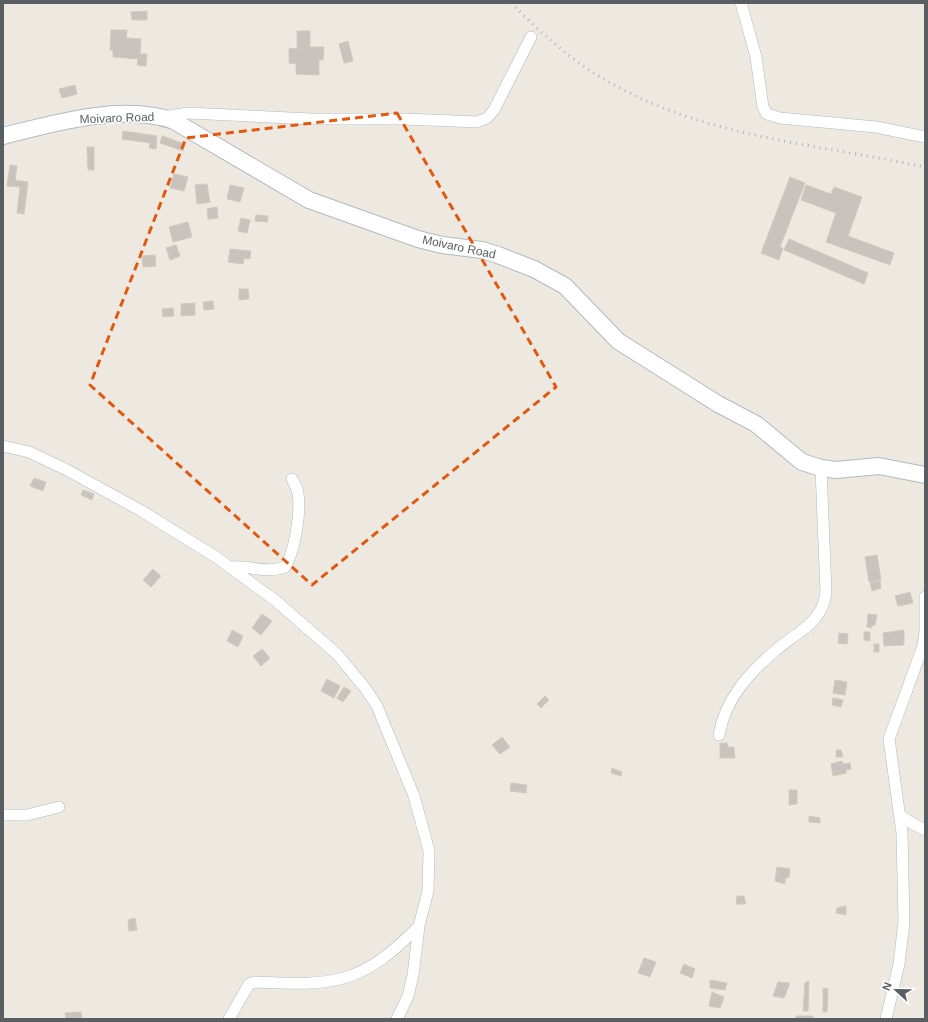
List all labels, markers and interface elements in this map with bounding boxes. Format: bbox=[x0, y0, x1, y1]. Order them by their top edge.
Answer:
street label: Moivaro Road bbox=[79, 110, 155, 126]
street label: Moivaro Road bbox=[421, 232, 497, 262]
north arrow bbox=[876, 970, 916, 1010]
text: N bbox=[880, 980, 894, 992]

